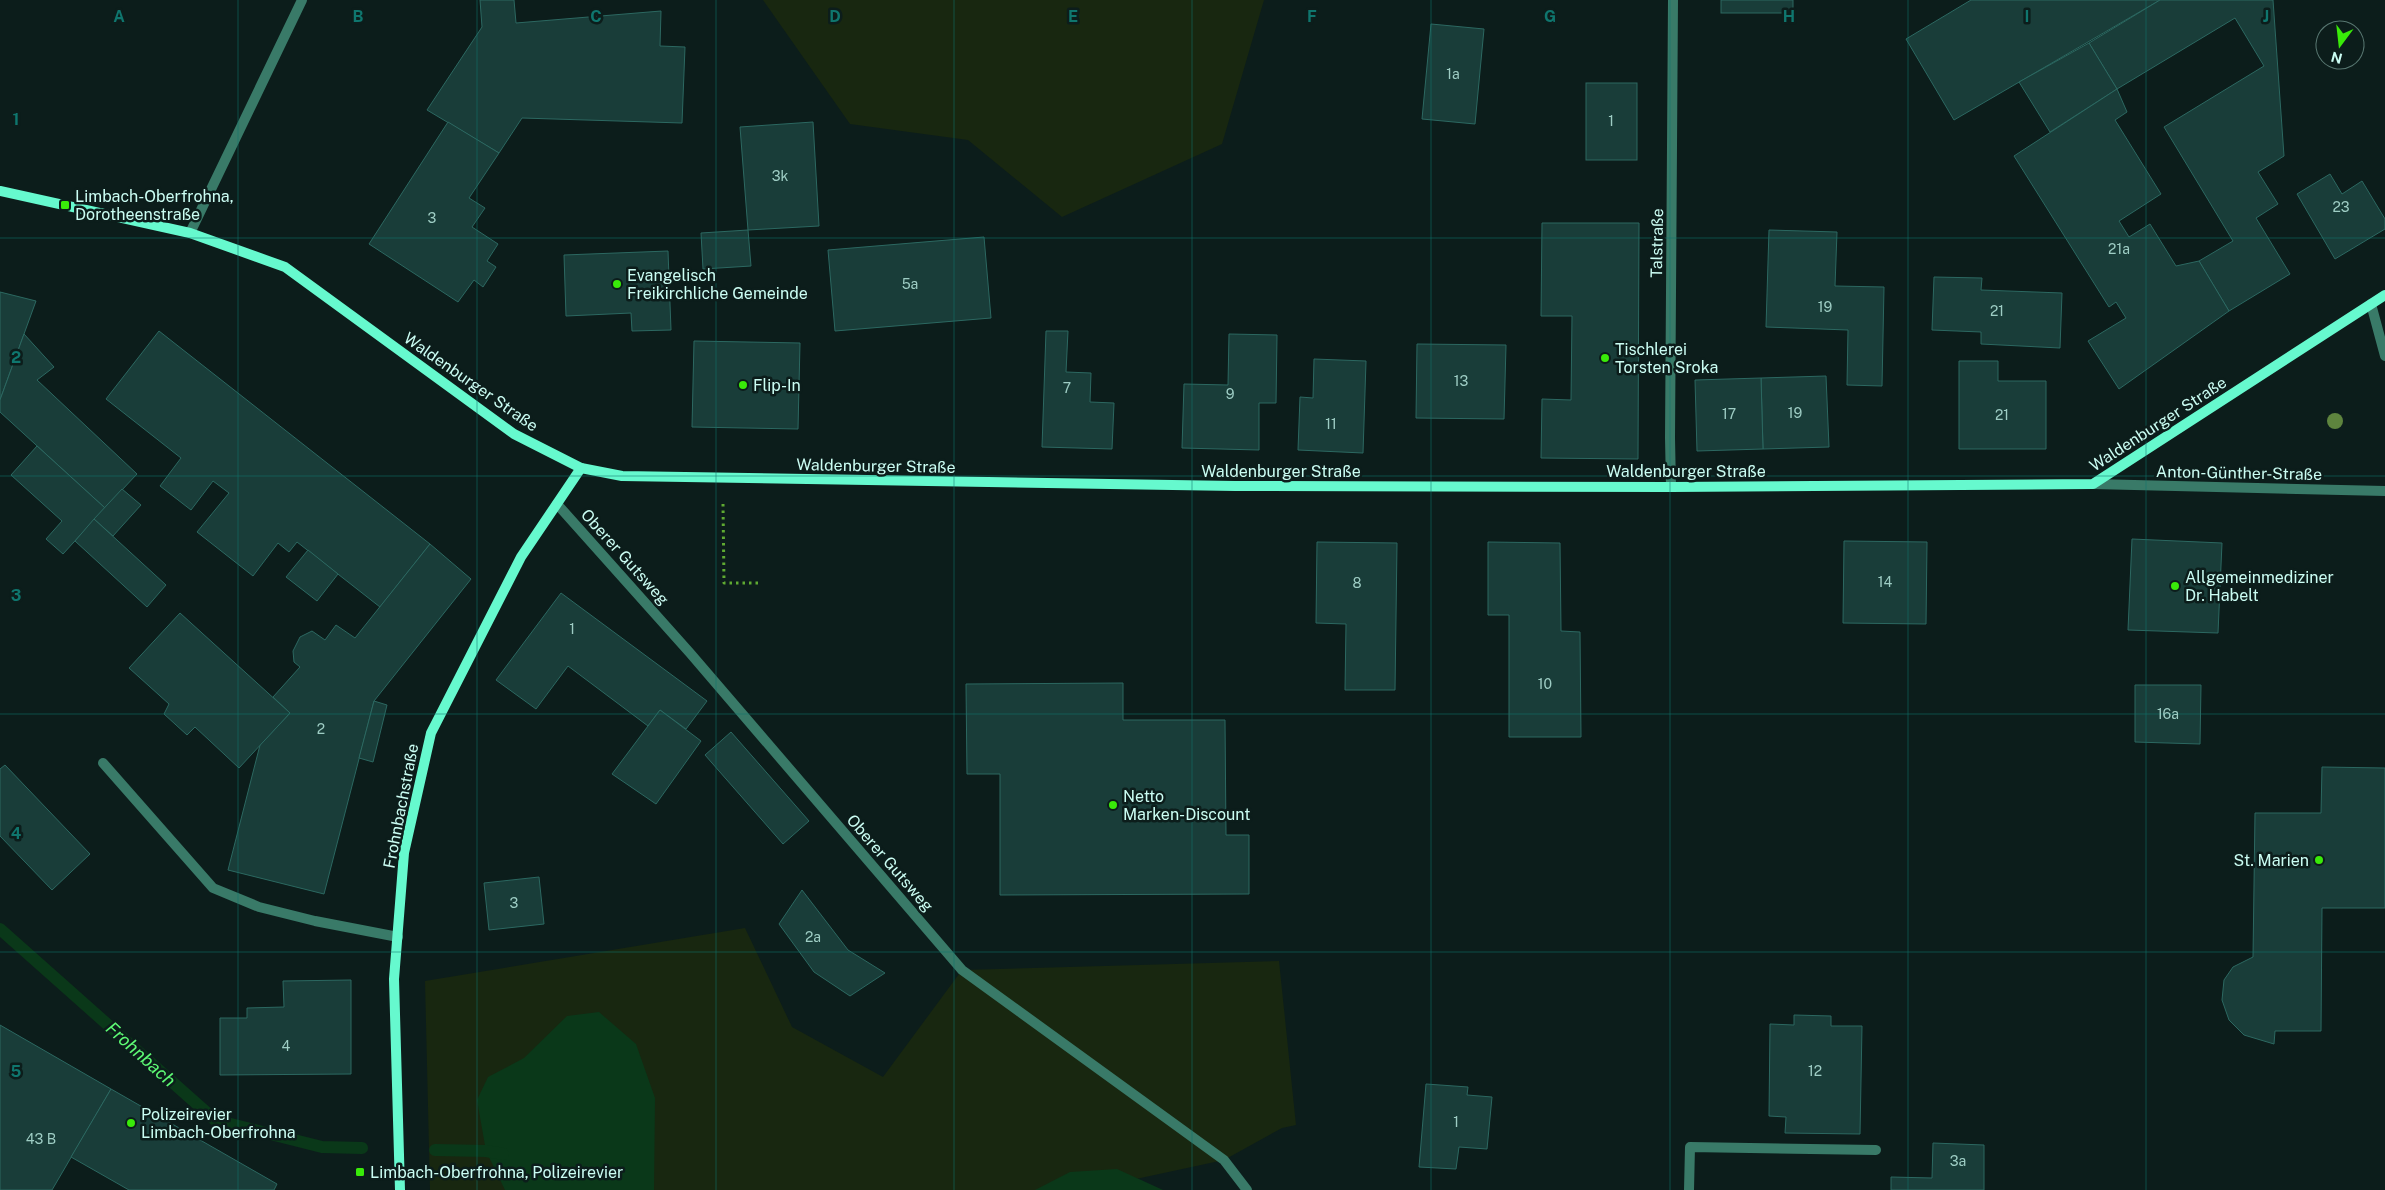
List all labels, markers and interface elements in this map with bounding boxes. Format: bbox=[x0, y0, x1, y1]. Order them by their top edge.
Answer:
text: A bbox=[113, 7, 125, 26]
text: B bbox=[353, 7, 364, 26]
text: C bbox=[590, 7, 602, 26]
text: D bbox=[829, 7, 841, 26]
text: E bbox=[1068, 7, 1078, 26]
text: F bbox=[1307, 7, 1317, 26]
text: G bbox=[1544, 7, 1556, 26]
text: H bbox=[1783, 7, 1795, 26]
text: I bbox=[2025, 7, 2029, 26]
text: J bbox=[2263, 7, 2269, 26]
north arrow bbox=[2315, 20, 2365, 70]
text: N bbox=[2329, 48, 2344, 67]
house number: 1a bbox=[1446, 66, 1460, 82]
text: 1 bbox=[13, 110, 19, 129]
house number: 1 bbox=[1608, 113, 1614, 129]
house number: 3k bbox=[772, 168, 788, 184]
place label: Limbach-Oberfrohna, Dorotheenstraße bbox=[75, 187, 234, 224]
marker: Limbach-Oberfrohna, Dorotheenstraße bbox=[59, 199, 71, 211]
house number: 23 bbox=[2332, 199, 2350, 215]
street label: Talstraße bbox=[1647, 208, 1667, 278]
house number: 3 bbox=[428, 210, 437, 226]
house number: 21a bbox=[2108, 241, 2130, 257]
place label: Evangelisch Freikirchliche Gemeinde bbox=[627, 266, 808, 303]
house number: 5a bbox=[902, 276, 918, 292]
marker: Evangelisch Freikirchliche Gemeinde bbox=[611, 278, 623, 290]
house number: 19 bbox=[1818, 299, 1832, 315]
house number: 21 bbox=[1990, 303, 2004, 319]
street label: Waldenburger Straße bbox=[400, 328, 542, 436]
place label: Tischlerei Torsten Sroka bbox=[1615, 340, 1718, 377]
text: 2 bbox=[11, 348, 21, 367]
marker: Tischlerei Torsten Sroka bbox=[1599, 352, 1611, 364]
house number: 13 bbox=[1454, 373, 1468, 389]
street label: Waldenburger Straße bbox=[2086, 373, 2230, 475]
place label: Flip-In bbox=[753, 376, 801, 395]
marker: Flip-In bbox=[737, 379, 749, 391]
house number: 7 bbox=[1063, 380, 1071, 396]
house number: 9 bbox=[1226, 386, 1235, 402]
house number: 19 bbox=[1788, 405, 1802, 421]
house number: 17 bbox=[1722, 406, 1736, 422]
house number: 21 bbox=[1995, 407, 2009, 423]
house number: 11 bbox=[1325, 416, 1337, 432]
street label: Waldenburger Straße bbox=[796, 455, 956, 477]
street label: Waldenburger Straße bbox=[1201, 462, 1361, 481]
street label: Waldenburger Straße bbox=[1606, 462, 1766, 481]
street label: Anton-Günther-Straße bbox=[2156, 462, 2322, 484]
street label: Oberer Gutsweg bbox=[577, 505, 673, 609]
place label: Allgemeinmediziner Dr. Habelt bbox=[2185, 568, 2334, 605]
house number: 14 bbox=[1878, 574, 1892, 590]
house number: 8 bbox=[1352, 575, 1362, 591]
marker: Allgemeinmediziner Dr. Habelt bbox=[2169, 580, 2181, 592]
text: 3 bbox=[11, 586, 21, 605]
house number: 1 bbox=[569, 621, 575, 637]
house number: 10 bbox=[1538, 676, 1552, 692]
house number: 16a bbox=[2157, 706, 2179, 722]
house number: 2 bbox=[317, 721, 325, 737]
street label: Frohnbachstraße bbox=[380, 742, 422, 870]
place label: Netto Marken-Discount bbox=[1123, 787, 1250, 824]
marker: Netto Marken-Discount bbox=[1107, 799, 1119, 811]
street label: Oberer Gutsweg bbox=[843, 811, 937, 915]
text: 4 bbox=[11, 824, 22, 843]
place label: St. Marien bbox=[2234, 851, 2309, 870]
marker: St. Marien bbox=[2313, 854, 2325, 866]
house number: 3 bbox=[510, 895, 519, 911]
house number: 2a bbox=[805, 929, 821, 945]
water label: Frohnbach bbox=[102, 1017, 180, 1091]
house number: 4 bbox=[282, 1038, 291, 1054]
text: 5 bbox=[11, 1062, 22, 1081]
house number: 12 bbox=[1808, 1063, 1822, 1079]
place label: Polizeirevier Limbach-Oberfrohna bbox=[141, 1105, 296, 1142]
house number: 1 bbox=[1453, 1114, 1459, 1130]
marker: Polizeirevier Limbach-Oberfrohna bbox=[125, 1117, 137, 1129]
house number: 43 B bbox=[26, 1131, 56, 1147]
house number: 3a bbox=[1950, 1153, 1966, 1169]
place label: Limbach-Oberfrohna, Polizeirevier bbox=[370, 1163, 623, 1182]
marker: Limbach-Oberfrohna, Polizeirevier bbox=[354, 1166, 366, 1178]

